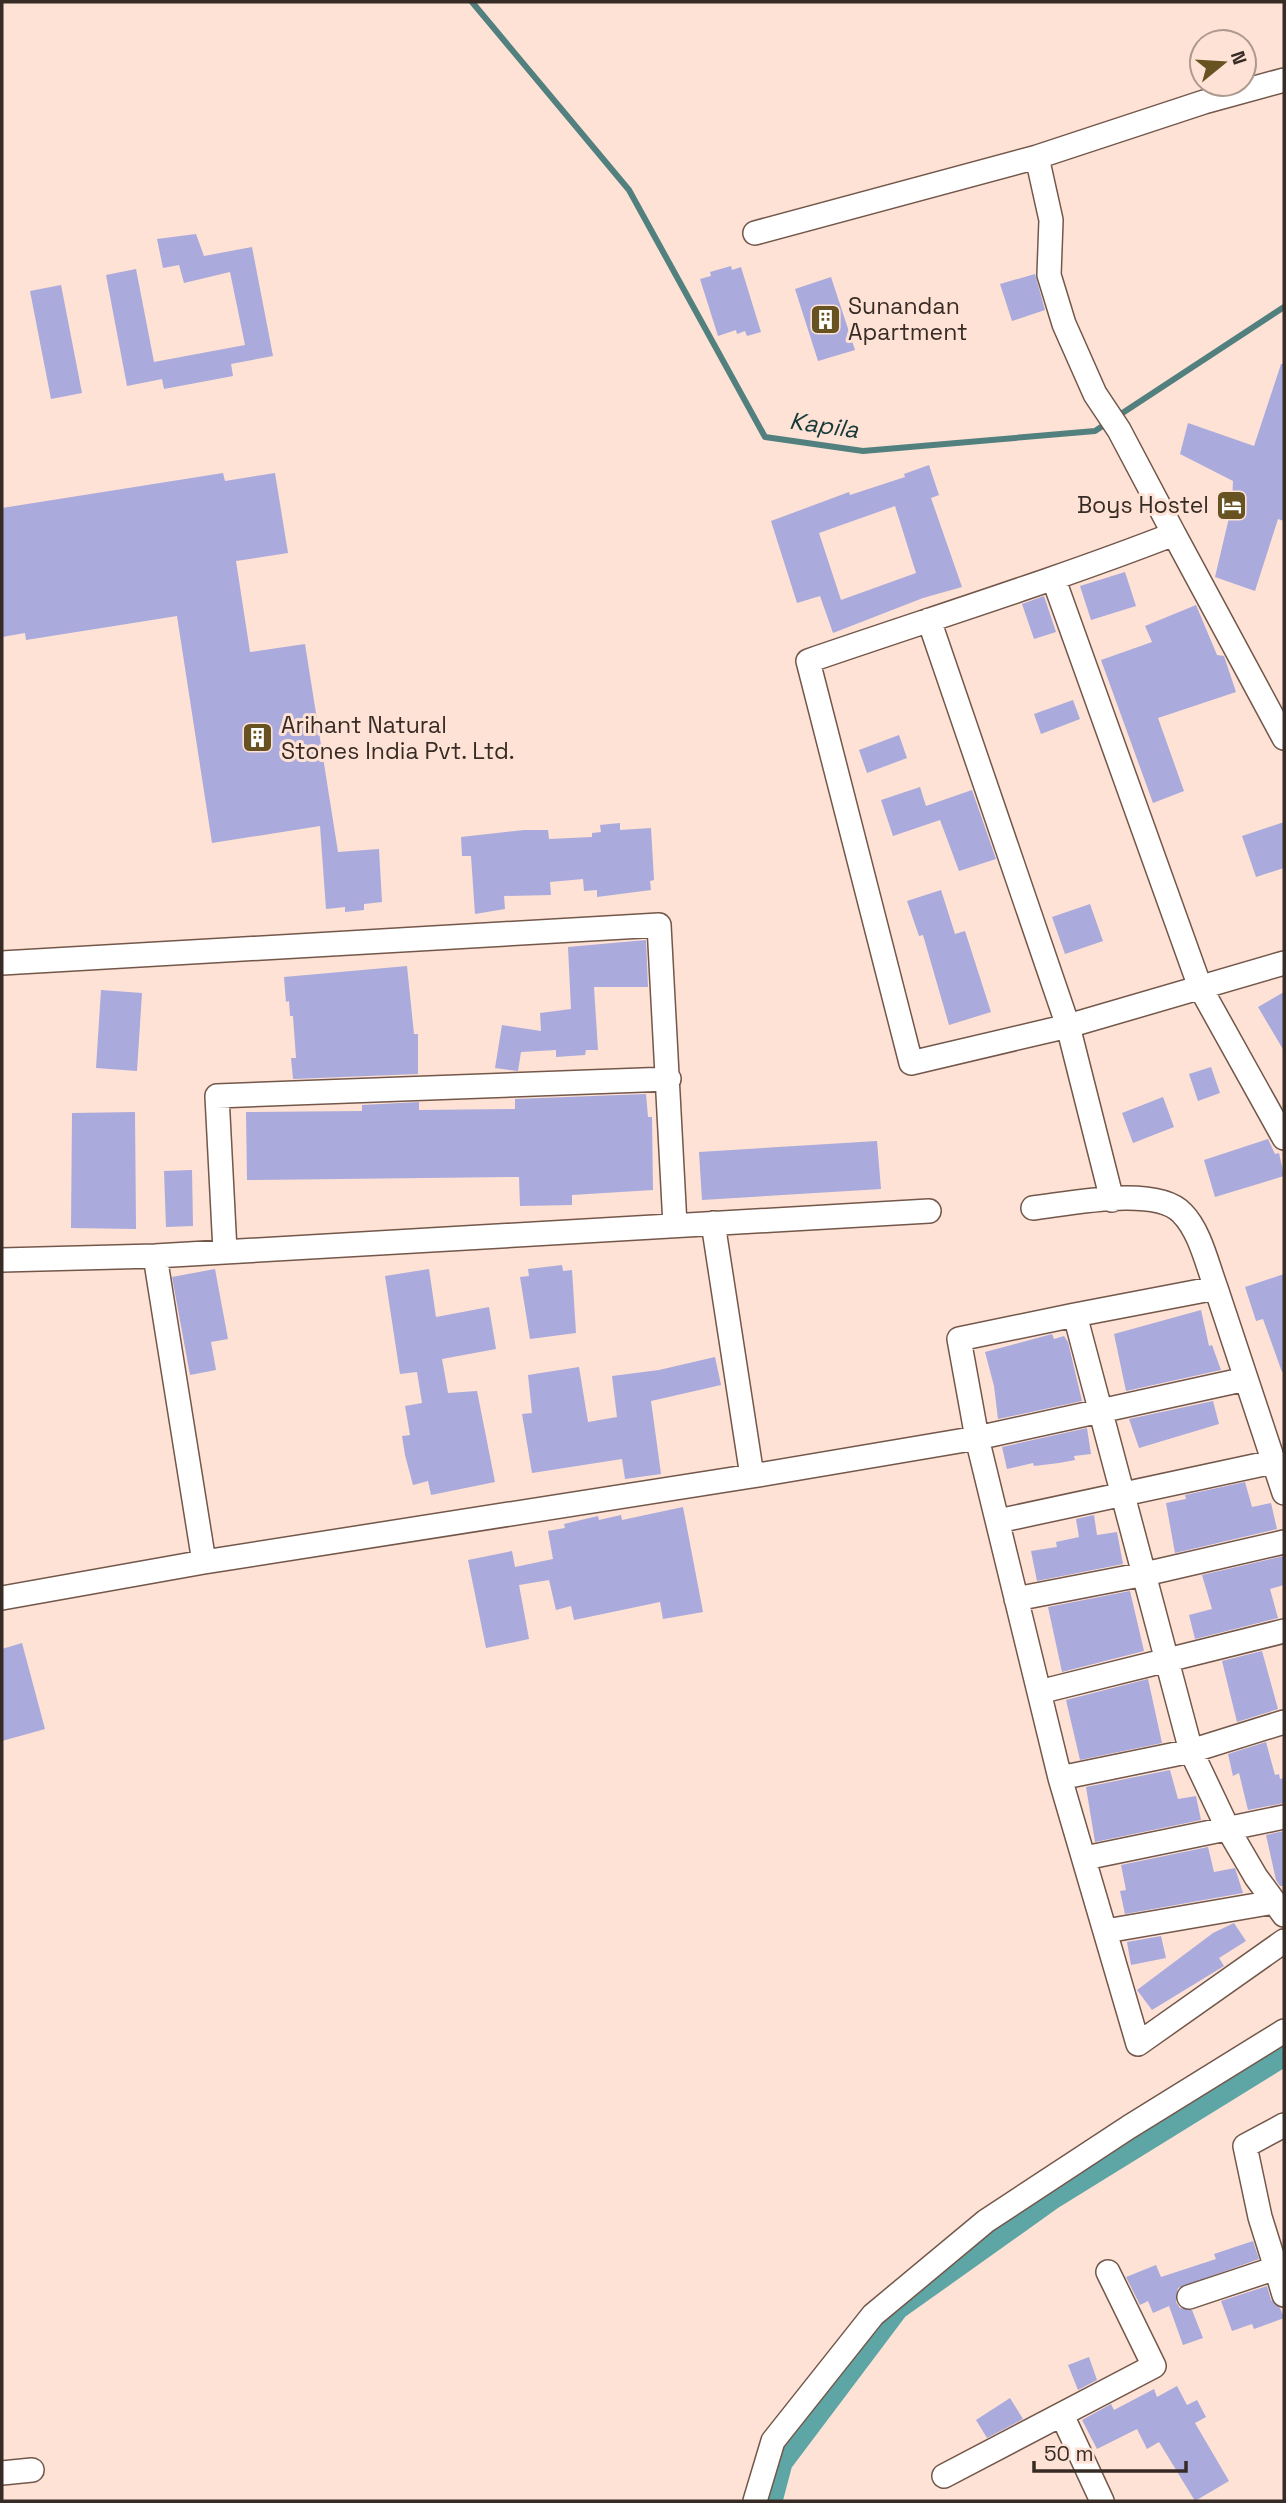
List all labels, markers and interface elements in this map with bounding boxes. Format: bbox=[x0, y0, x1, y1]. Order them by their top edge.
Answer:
north arrow bbox=[1188, 28, 1258, 98]
text: N bbox=[1225, 48, 1253, 68]
place label: Sunandan Apartment bbox=[848, 291, 968, 347]
building icon: Sunandan Apartment bbox=[808, 302, 842, 336]
water label: Kapila bbox=[787, 405, 861, 445]
hotel icon: Boys Hostel bbox=[1215, 488, 1249, 522]
place label: Boys Hostel bbox=[1077, 490, 1209, 520]
place label: Arihant Natural Stones India Pvt. Ltd. bbox=[281, 710, 515, 766]
building icon: Arihant Natural Stones India Pvt. Ltd. bbox=[241, 721, 275, 755]
scale bar bbox=[1034, 2430, 1186, 2474]
text: 50 m bbox=[1044, 2440, 1094, 2467]

